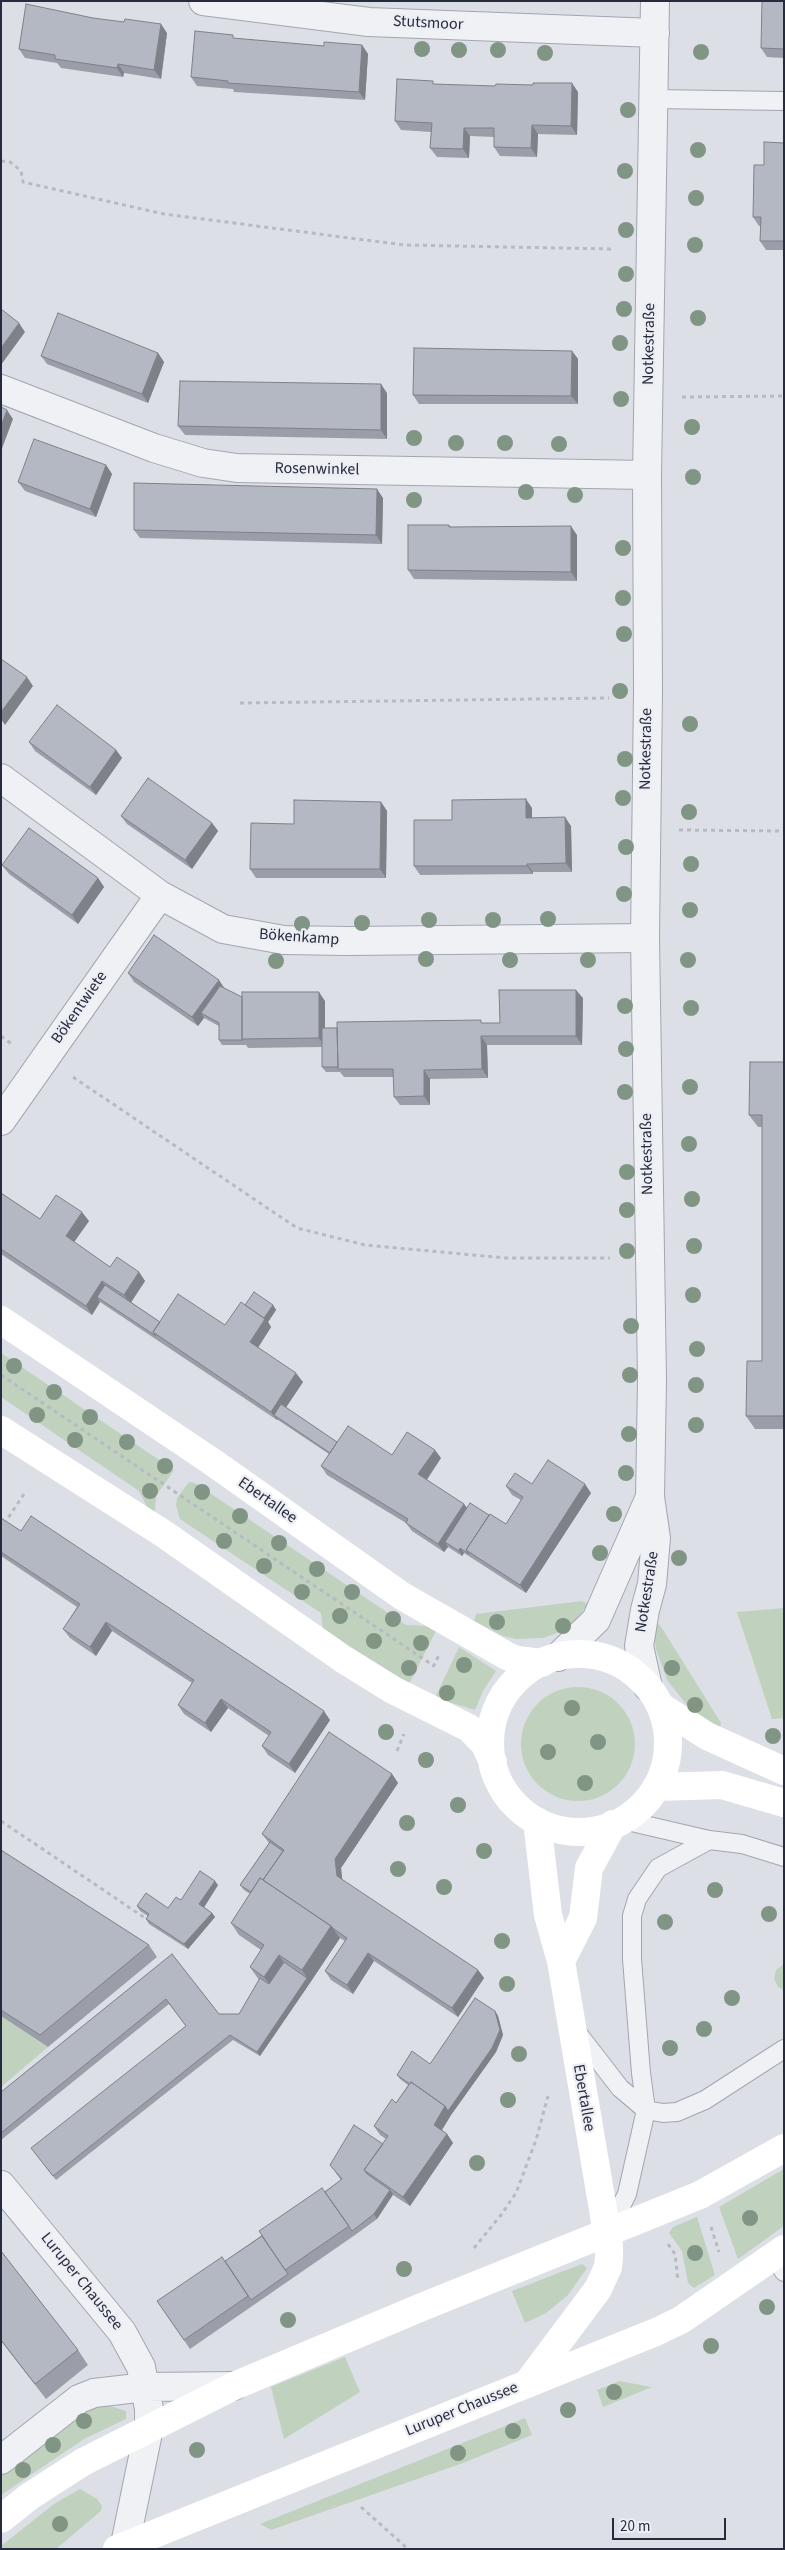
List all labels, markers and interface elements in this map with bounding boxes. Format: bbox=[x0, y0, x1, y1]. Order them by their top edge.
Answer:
street label: Stutsmoor bbox=[392, 13, 464, 35]
street label: Notkestraße bbox=[640, 303, 660, 385]
street label: Rosenwinkel bbox=[274, 460, 360, 480]
street label: Notkestraße bbox=[637, 708, 657, 790]
street label: Bökenkamp bbox=[258, 926, 340, 950]
street label: Bökentwiete bbox=[48, 968, 112, 1048]
street label: Notkestraße bbox=[638, 1113, 658, 1195]
street label: Ebertallee bbox=[234, 1474, 300, 1528]
street label: Notkestraße bbox=[632, 1550, 664, 1634]
street label: Ebertallee bbox=[568, 2063, 598, 2133]
street label: Luruper Chaussee bbox=[36, 2229, 126, 2335]
street label: Luruper Chaussee bbox=[403, 2379, 521, 2441]
scale bar bbox=[615, 2508, 729, 2540]
text: 20 m bbox=[620, 2516, 650, 2537]

